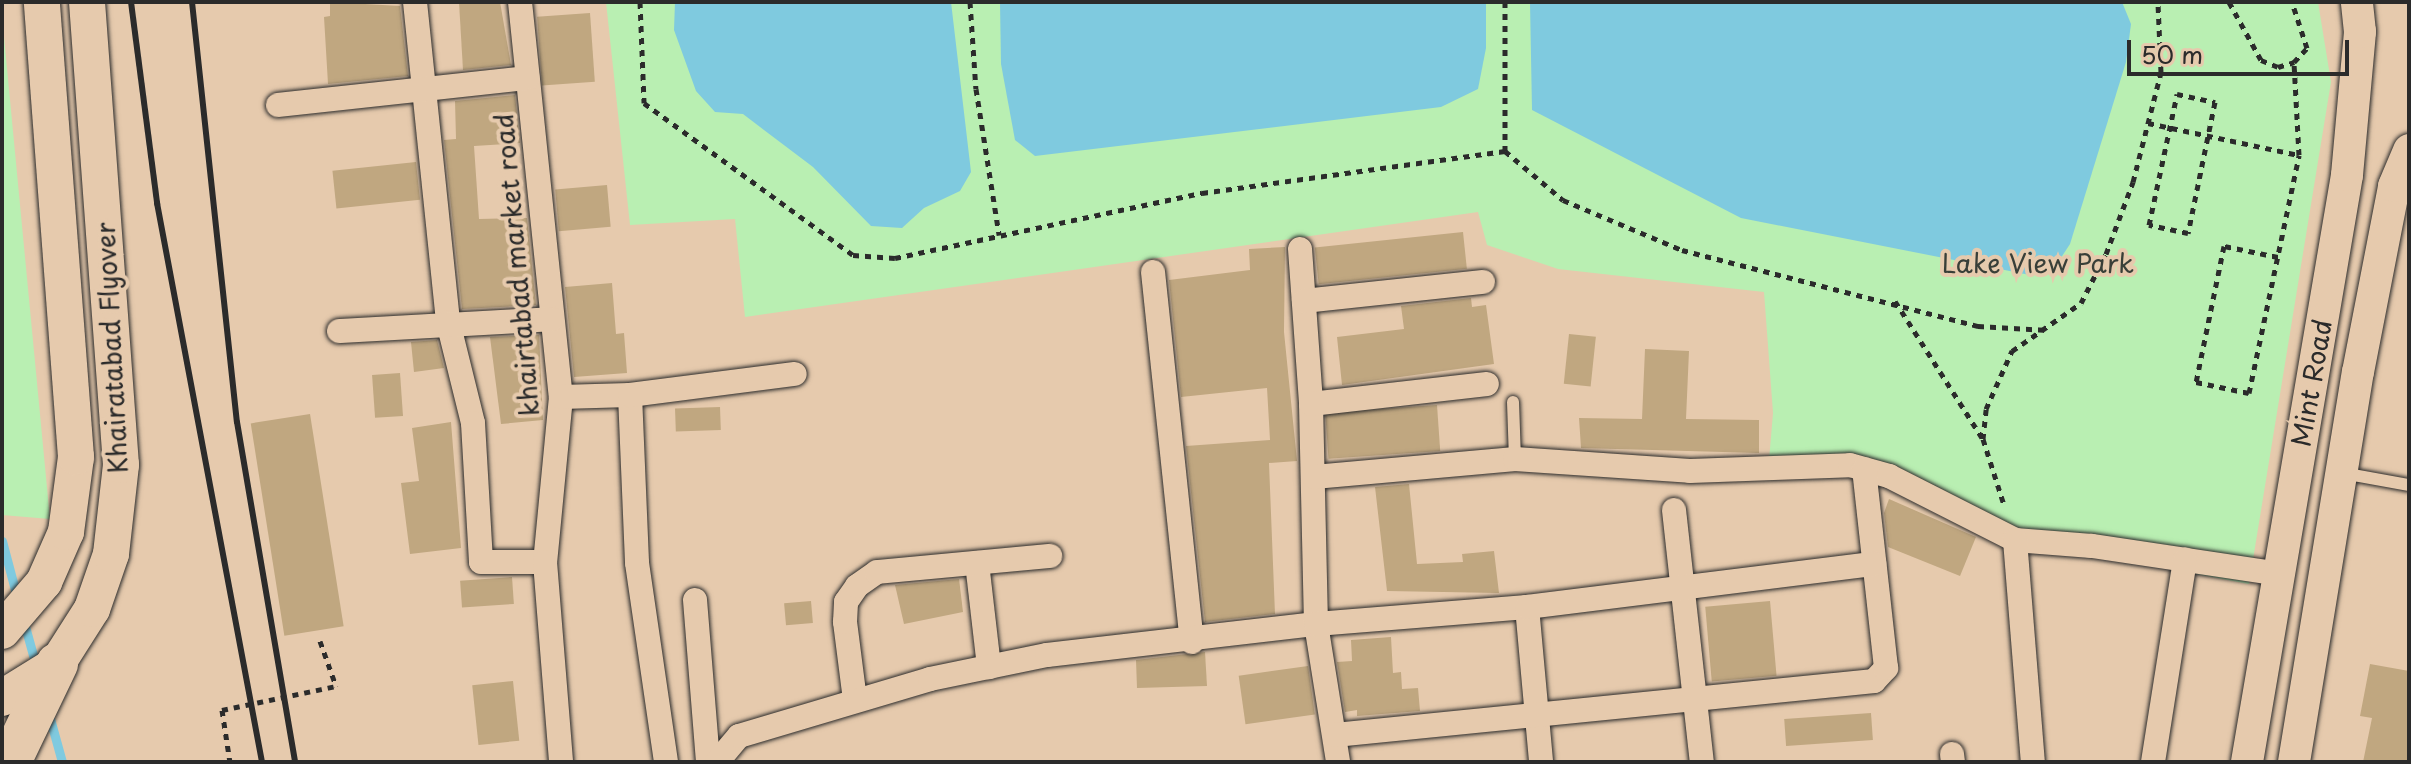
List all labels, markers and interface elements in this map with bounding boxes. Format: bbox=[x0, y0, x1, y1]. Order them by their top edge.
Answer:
scale bar bbox=[2131, 24, 2353, 74]
text: 50 m bbox=[2141, 36, 2203, 72]
street label: khairtabad market road bbox=[487, 112, 545, 418]
street label: Khairatabad Flyover bbox=[89, 221, 133, 475]
park label: Lake View Park bbox=[1942, 247, 2134, 279]
street label: Mint Road bbox=[2284, 317, 2338, 449]

